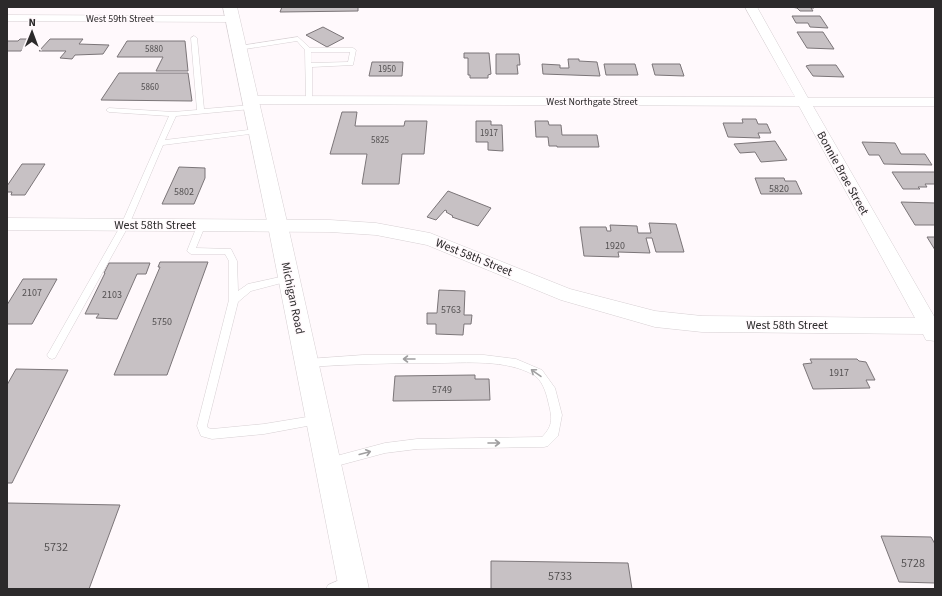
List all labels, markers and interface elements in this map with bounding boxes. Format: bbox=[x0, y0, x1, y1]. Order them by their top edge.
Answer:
north arrow bbox=[12, 12, 52, 52]
street label: West 59th Street bbox=[86, 12, 155, 26]
text: N bbox=[28, 15, 36, 30]
house number: 5880 bbox=[145, 43, 163, 56]
house number: 1950 bbox=[378, 63, 396, 76]
house number: 5860 bbox=[141, 81, 159, 94]
street label: West Northgate Street bbox=[546, 95, 638, 109]
house number: 1917 bbox=[480, 127, 498, 140]
street label: Bonnie Brae Street bbox=[812, 128, 873, 218]
house number: 5825 bbox=[371, 134, 389, 147]
house number: 5820 bbox=[769, 182, 789, 196]
house number: 5802 bbox=[174, 185, 194, 199]
street label: West 58th Street bbox=[114, 217, 196, 234]
street label: West 58th Street bbox=[433, 234, 515, 281]
house number: 1920 bbox=[605, 239, 625, 253]
street label: Michigan Road bbox=[277, 261, 308, 336]
house number: 2107 bbox=[22, 286, 42, 300]
house number: 2103 bbox=[102, 288, 122, 302]
house number: 5763 bbox=[441, 303, 461, 317]
house number: 5750 bbox=[152, 315, 172, 329]
street label: West 58th Street bbox=[746, 317, 828, 334]
one-way arrow bbox=[403, 355, 416, 363]
house number: 1917 bbox=[829, 366, 849, 380]
one-way arrow bbox=[531, 369, 542, 377]
house number: 5749 bbox=[432, 383, 452, 397]
one-way arrow bbox=[487, 439, 500, 447]
one-way arrow bbox=[358, 449, 371, 456]
house number: 5732 bbox=[44, 539, 68, 556]
house number: 5728 bbox=[901, 555, 925, 572]
house number: 5733 bbox=[548, 568, 572, 585]

